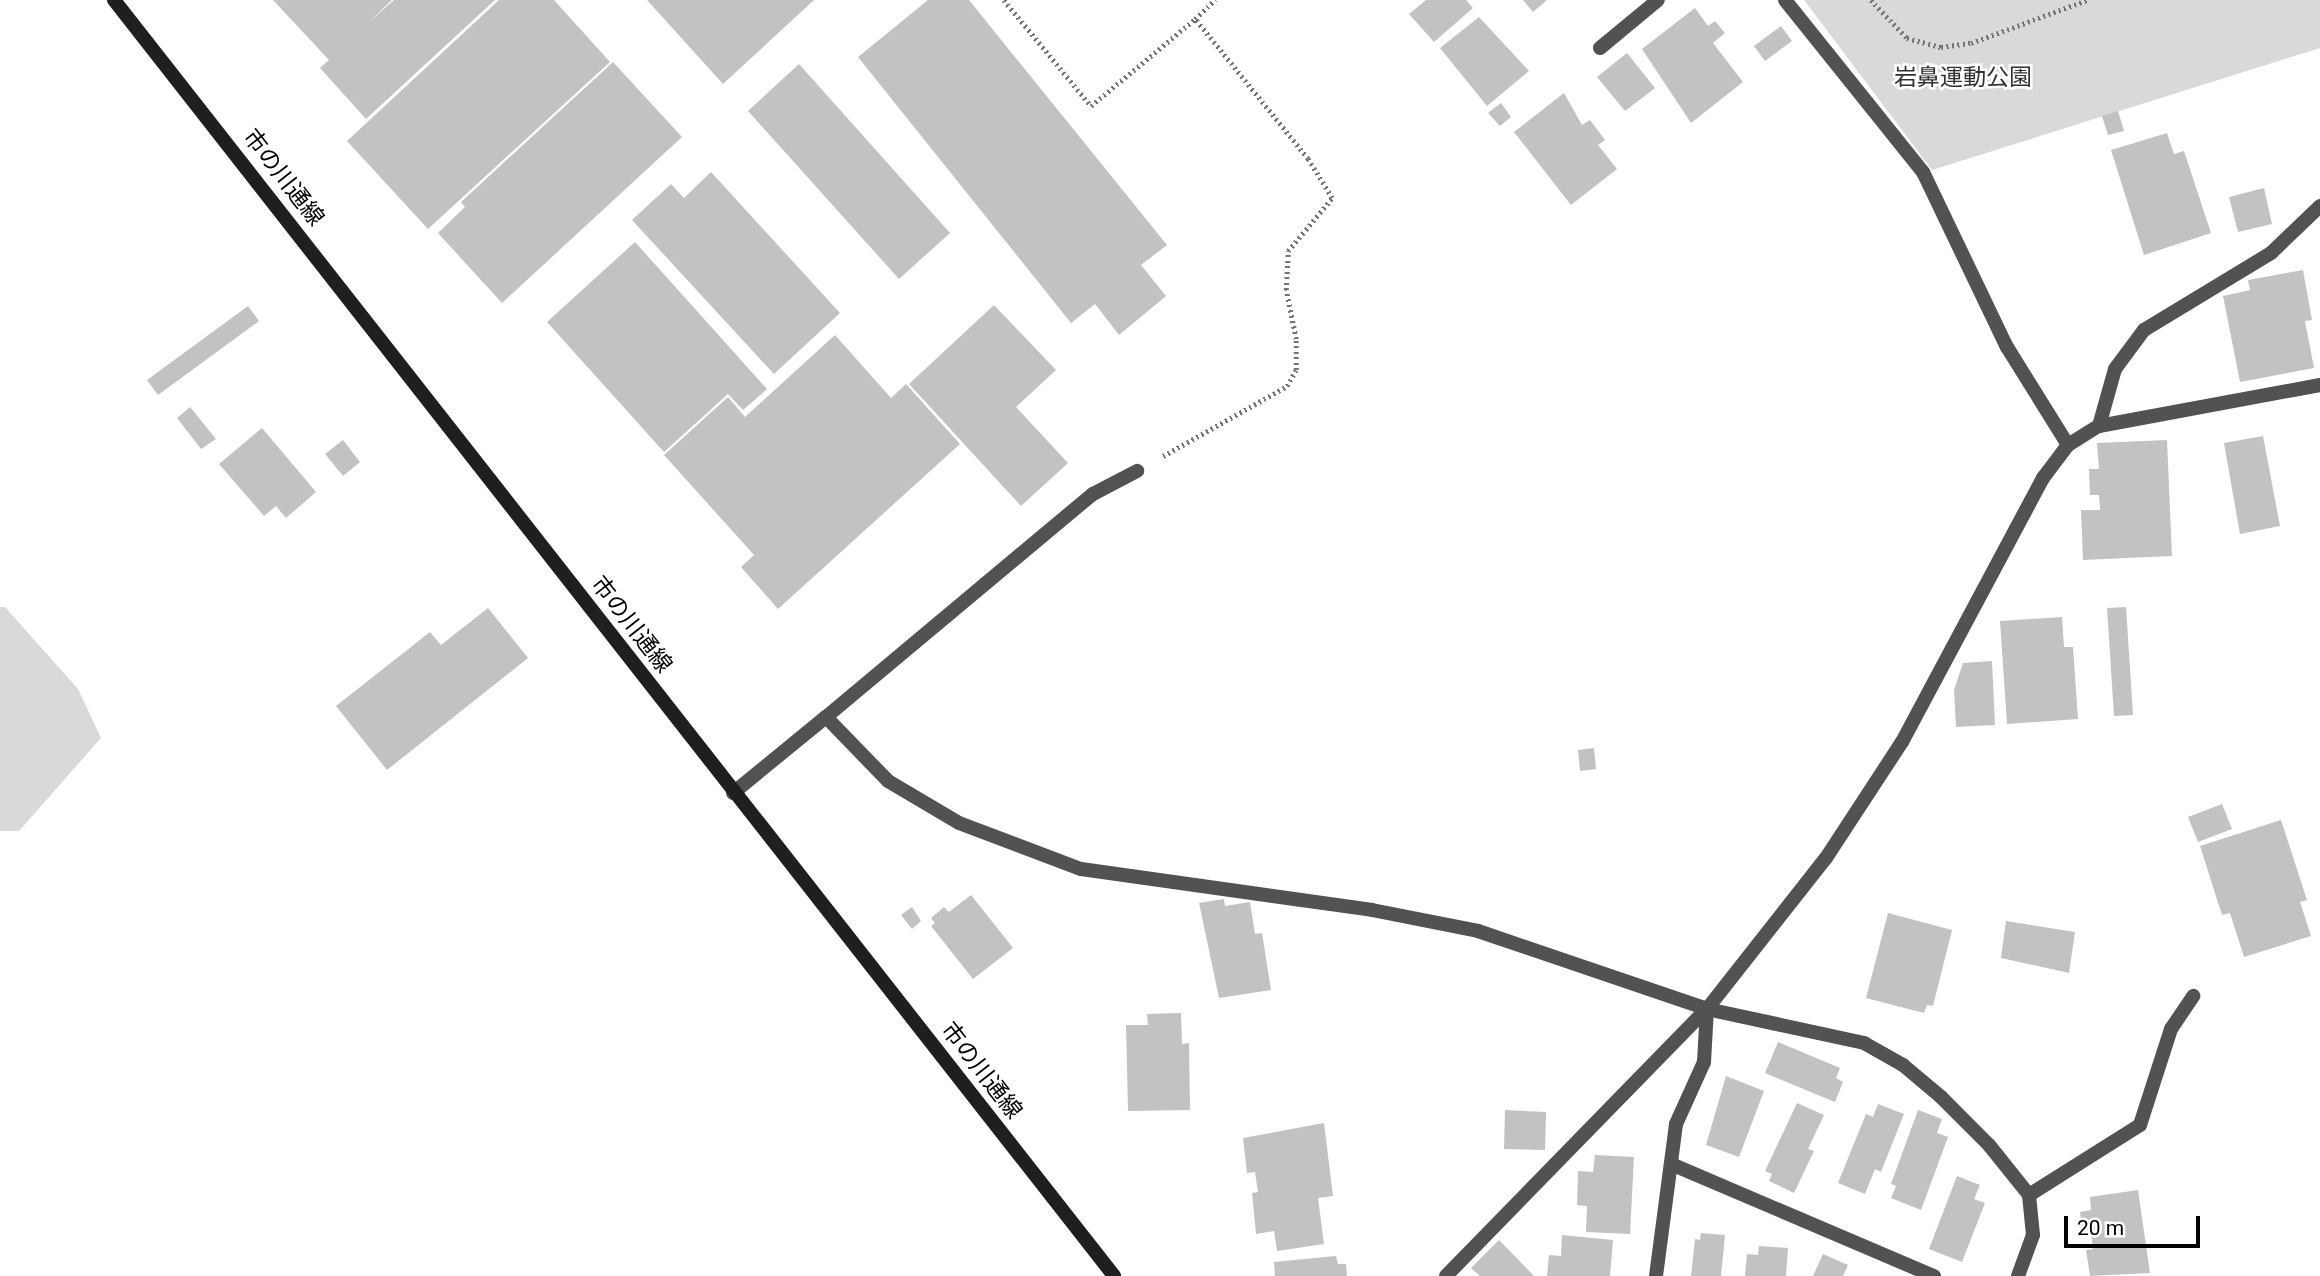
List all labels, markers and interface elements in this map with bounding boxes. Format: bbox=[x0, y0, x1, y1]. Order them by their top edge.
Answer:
park label: 岩鼻運動公園 bbox=[1894, 64, 2032, 92]
street label: 市の川通線 bbox=[237, 124, 329, 232]
street label: 市の川通線 bbox=[585, 571, 677, 679]
street label: 市の川通線 bbox=[935, 1017, 1027, 1125]
scale bar bbox=[2068, 1202, 2204, 1246]
text: 20 m bbox=[2077, 1216, 2124, 1240]

